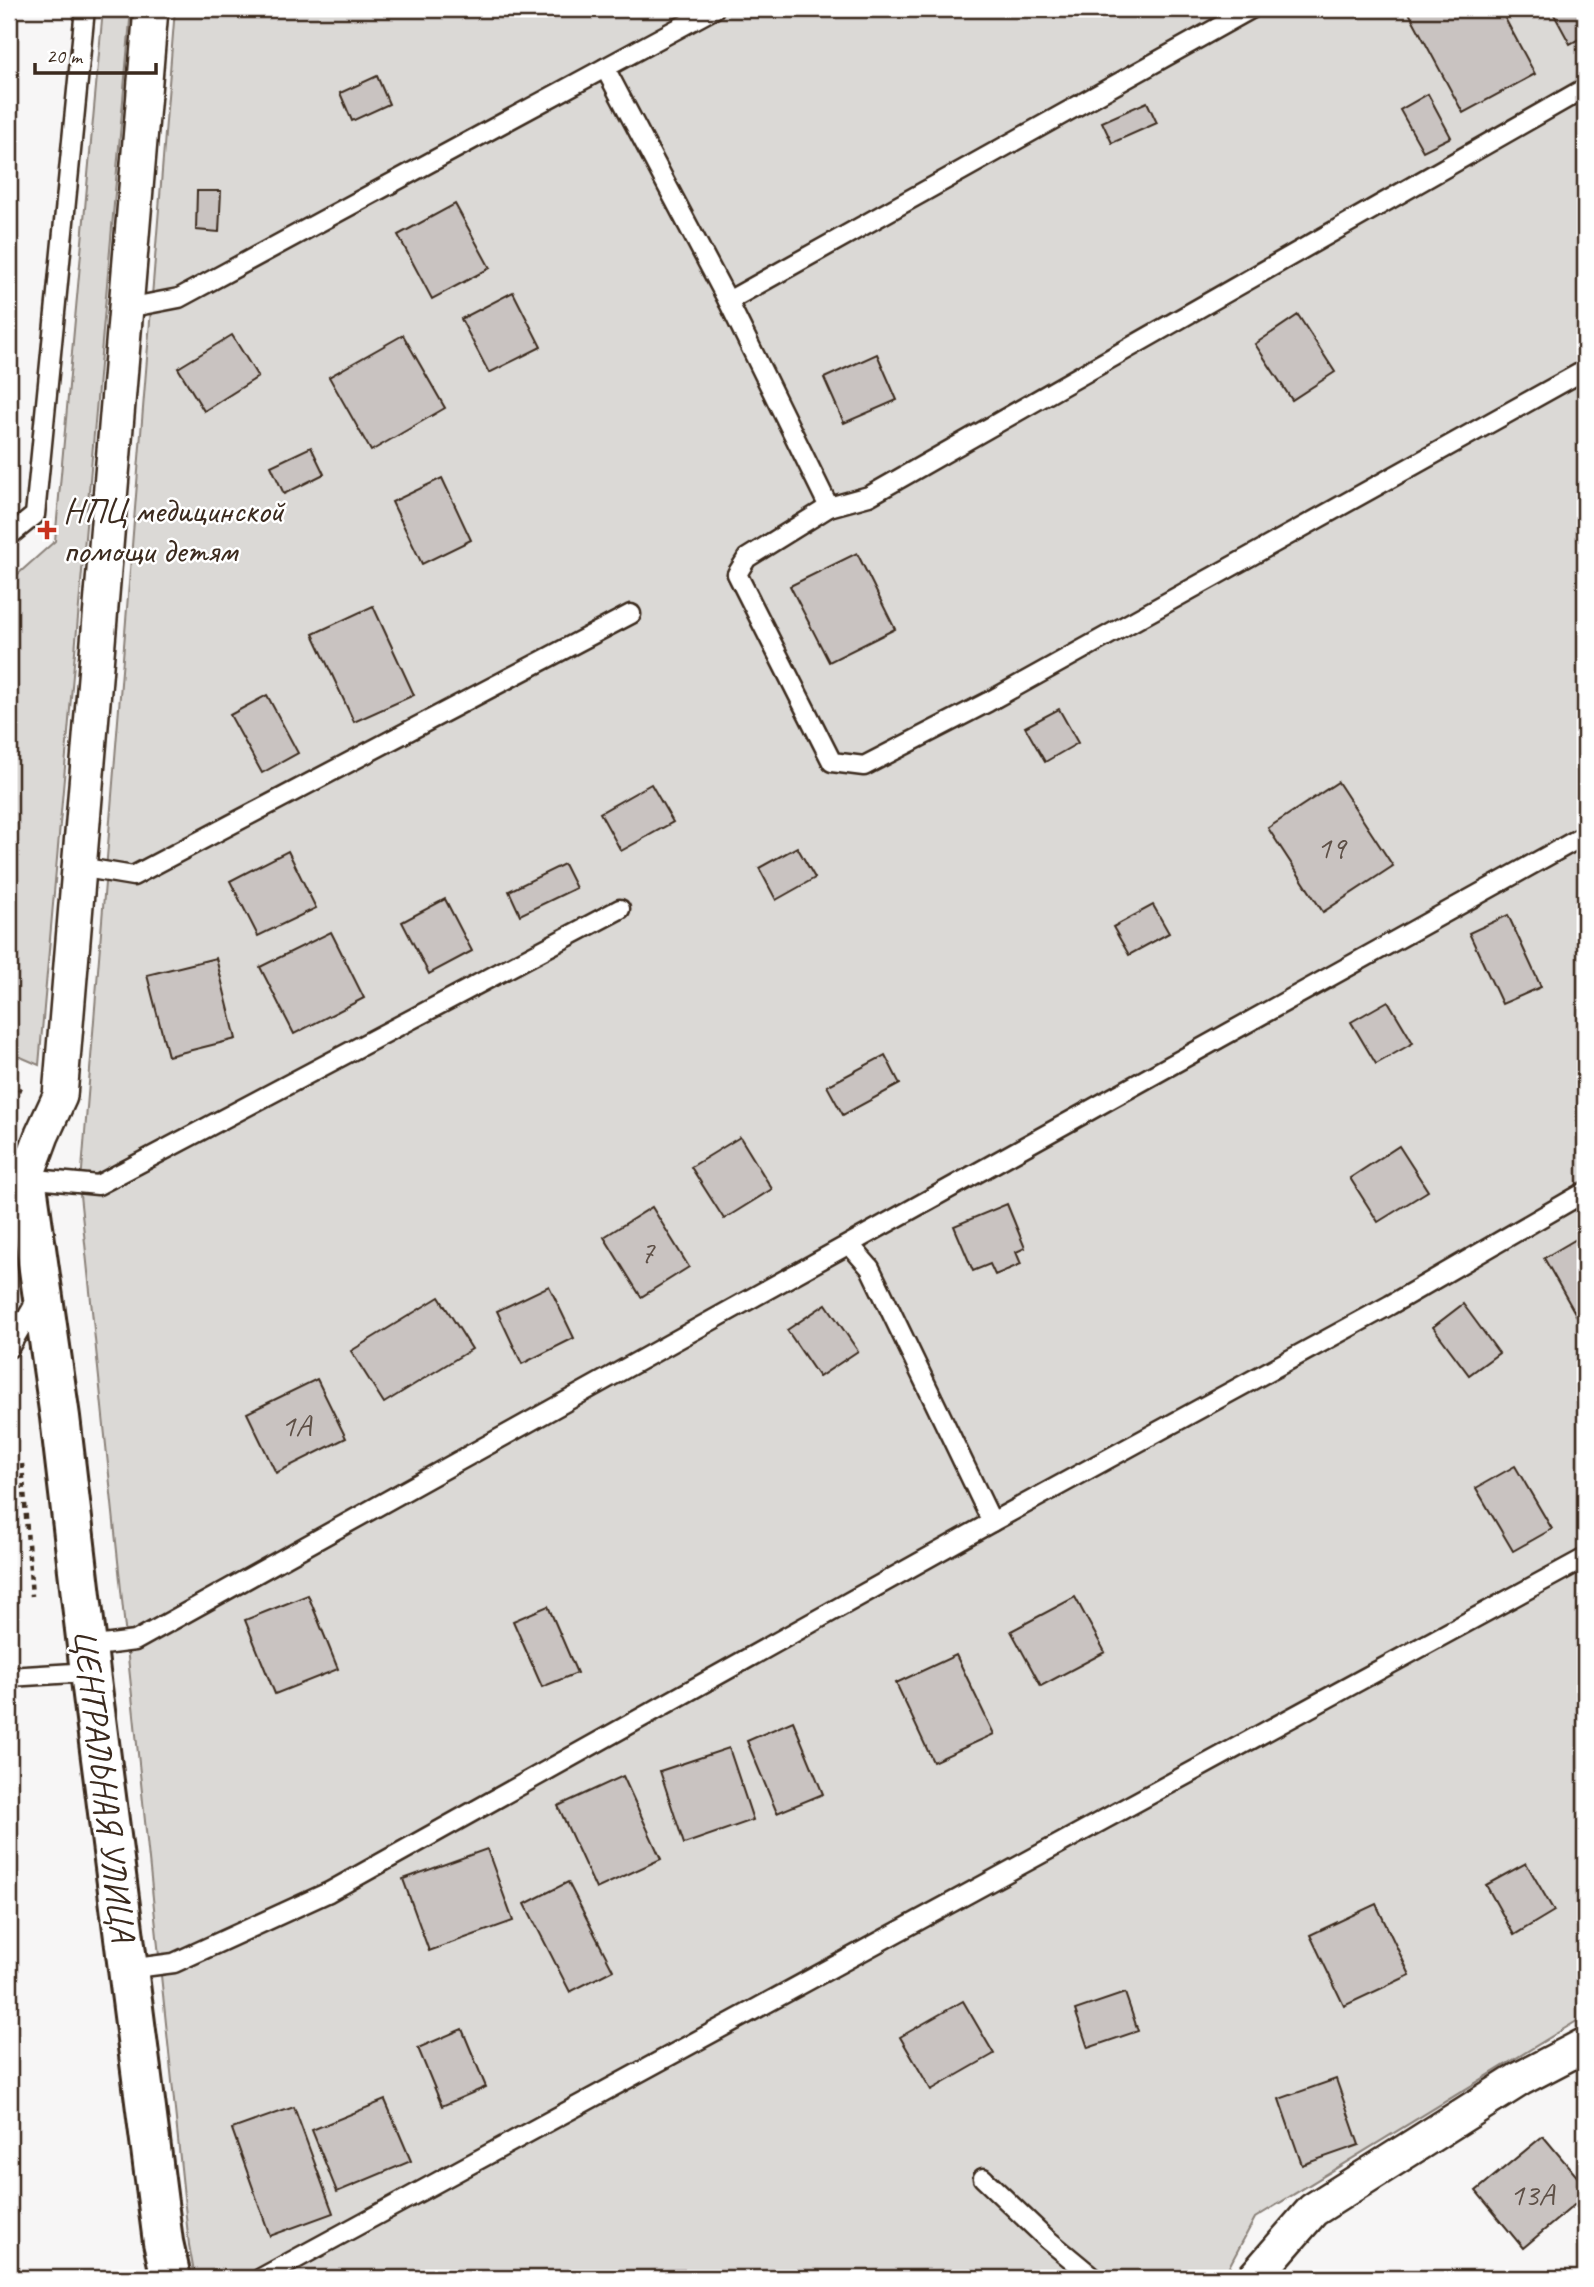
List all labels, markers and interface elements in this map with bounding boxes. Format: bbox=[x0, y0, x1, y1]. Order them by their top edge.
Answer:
scale bar bbox=[35, 32, 156, 76]
text: 20 m bbox=[46, 43, 84, 69]
place label: НПЦ медицинской помощи детям bbox=[63, 488, 286, 573]
marker: НПЦ медицинской помощи детям bbox=[37, 520, 57, 540]
house number: 19 bbox=[1317, 827, 1348, 868]
house number: 7 bbox=[640, 1232, 656, 1273]
house number: 1А bbox=[281, 1405, 313, 1446]
street label: ЦЕНТРАЛЬНАЯ УЛИЦА bbox=[63, 1627, 146, 1945]
house number: 13А bbox=[1510, 2174, 1556, 2215]

